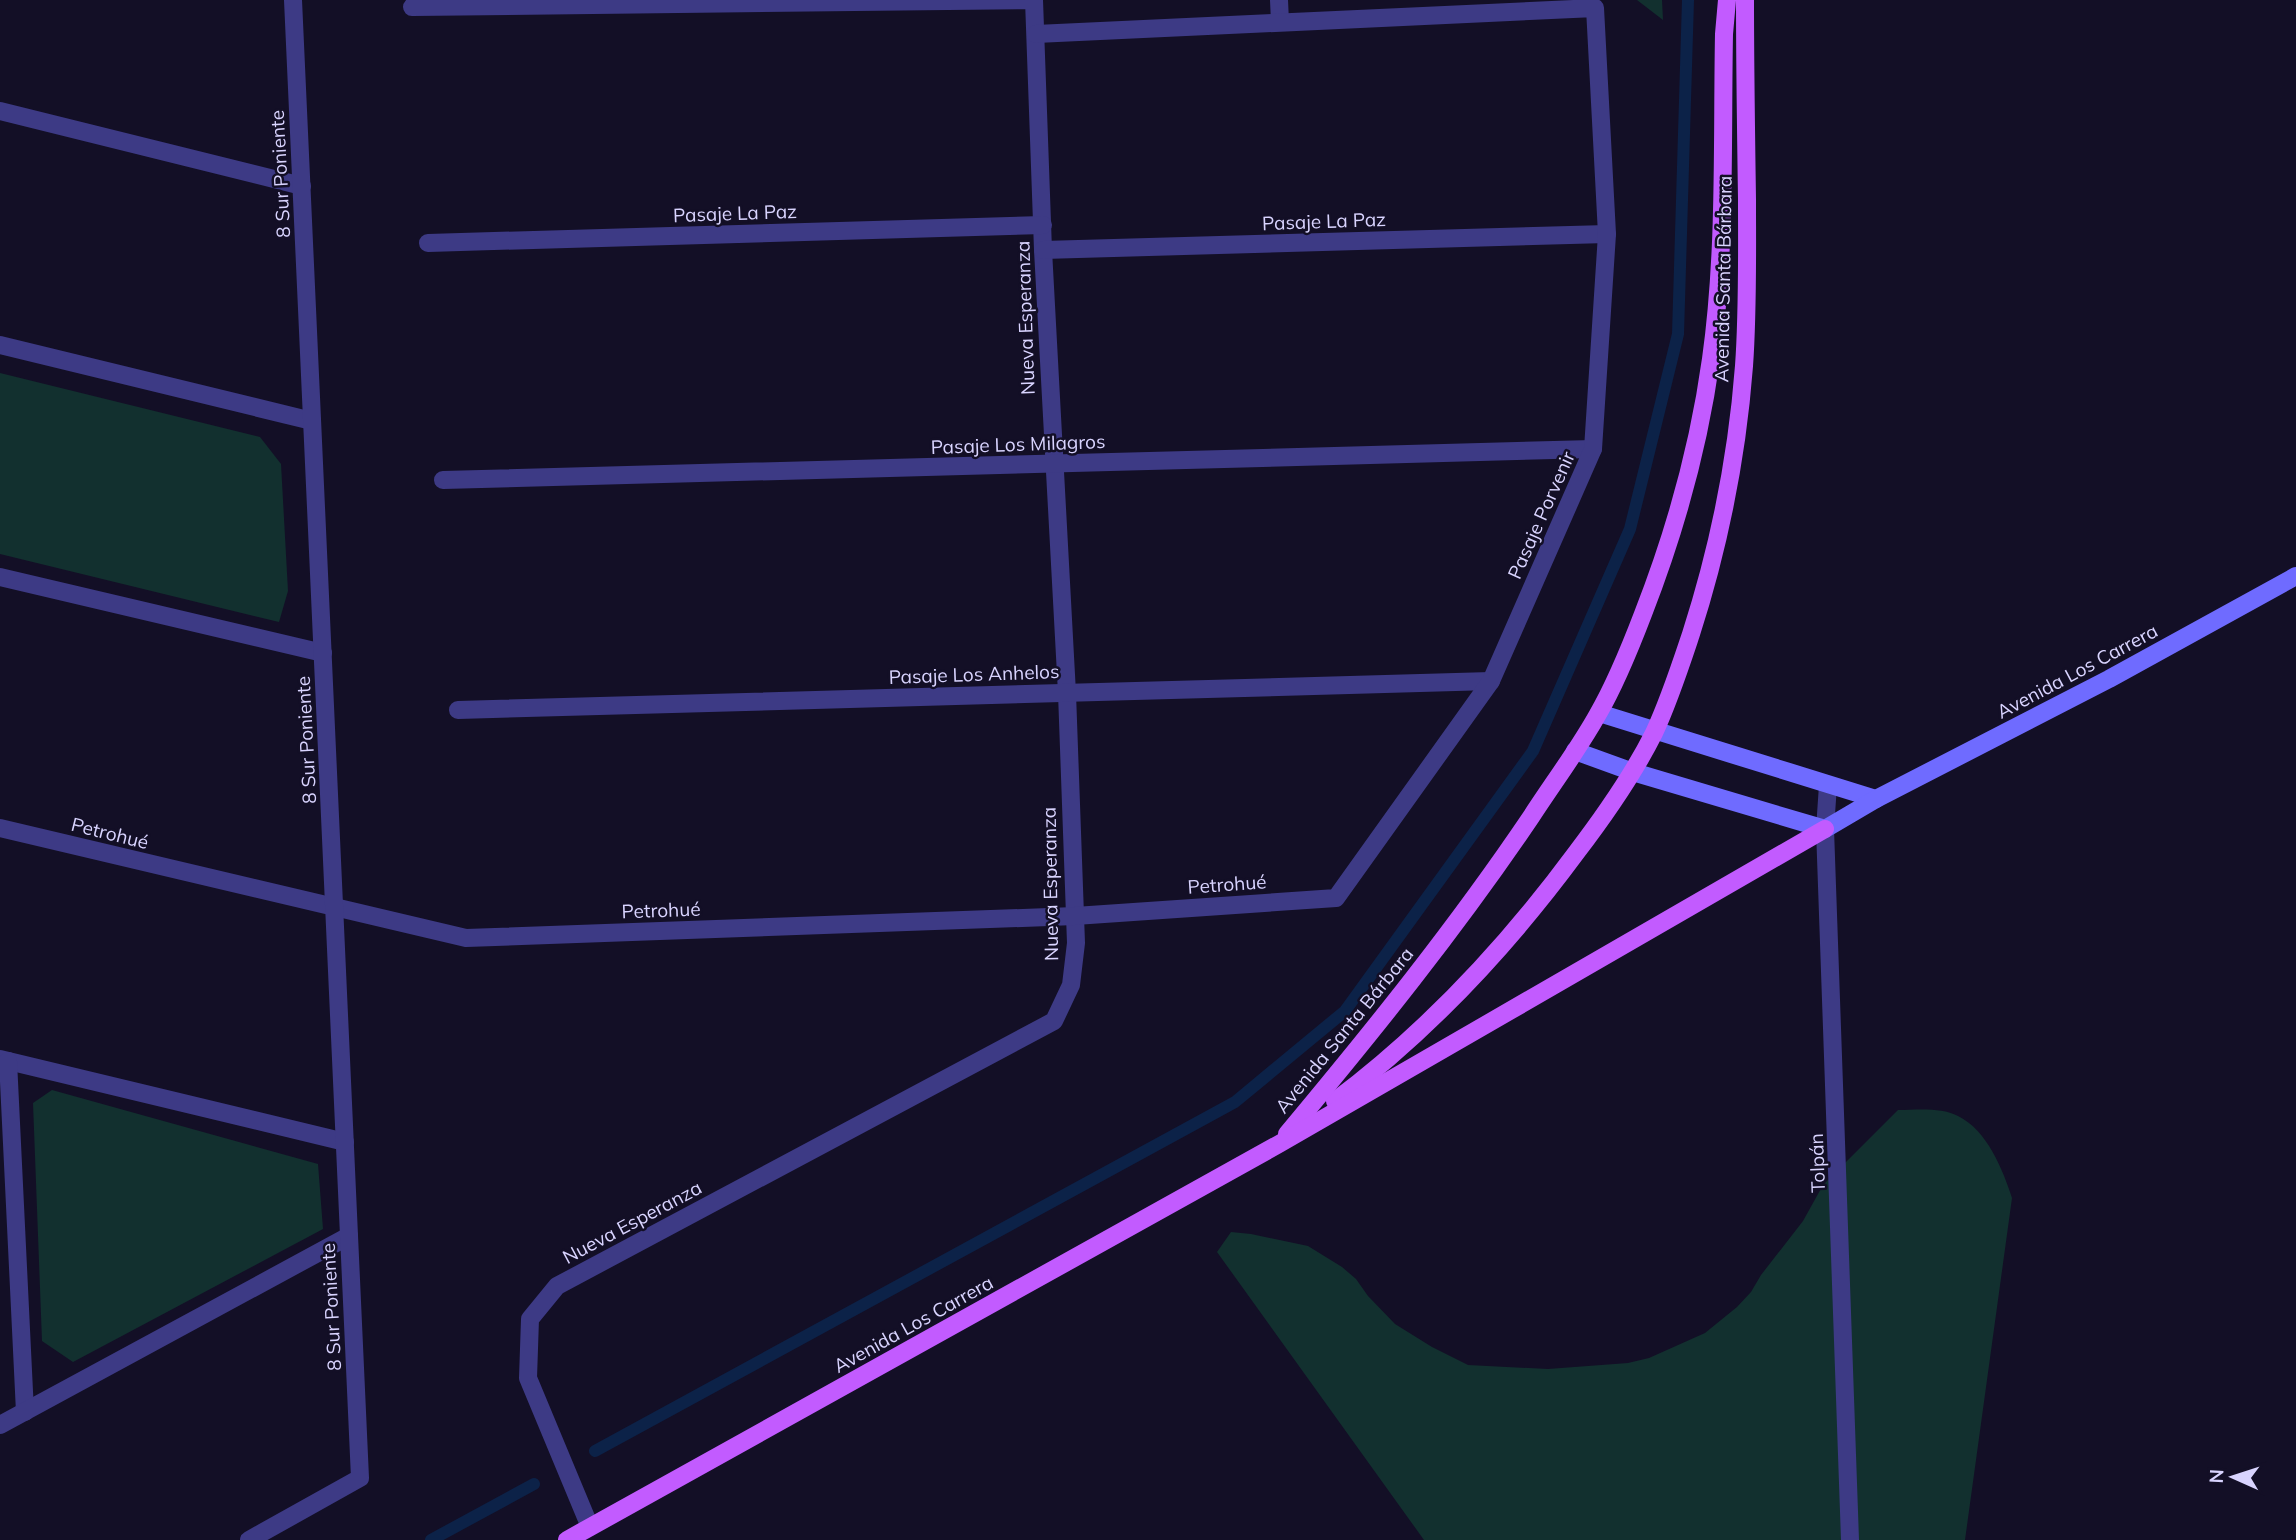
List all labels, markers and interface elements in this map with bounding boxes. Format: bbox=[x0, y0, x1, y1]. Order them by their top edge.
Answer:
street label: 8 Sur Poniente bbox=[265, 110, 295, 238]
street label: Avenida Santa Bárbara bbox=[1709, 175, 1737, 383]
street label: Pasaje La Paz bbox=[673, 199, 797, 227]
street label: Pasaje La Paz bbox=[1262, 207, 1386, 235]
street label: Nueva Esperanza bbox=[1010, 240, 1040, 396]
street label: Pasaje Los Milagros bbox=[930, 429, 1106, 459]
street label: Pasaje Porvenir bbox=[1502, 447, 1580, 582]
street label: Avenida Los Carrera bbox=[1992, 618, 2162, 724]
street label: Pasaje Los Anhelos bbox=[888, 659, 1060, 689]
street label: 8 Sur Poniente bbox=[291, 676, 321, 804]
street label: Nueva Esperanza bbox=[1037, 807, 1063, 961]
street label: Petrohué bbox=[69, 812, 151, 854]
street label: Petrohué bbox=[1187, 869, 1267, 899]
street label: Petrohué bbox=[621, 897, 701, 923]
street label: Avenida Santa Bárbara bbox=[1270, 942, 1418, 1118]
street label: Tolpán bbox=[1804, 1133, 1830, 1193]
street label: Nueva Esperanza bbox=[558, 1175, 706, 1269]
street label: 8 Sur Poniente bbox=[316, 1243, 346, 1371]
street label: Avenida Los Carrera bbox=[829, 1270, 997, 1378]
north arrow bbox=[2198, 1442, 2268, 1512]
text: N bbox=[2204, 1468, 2228, 1484]

